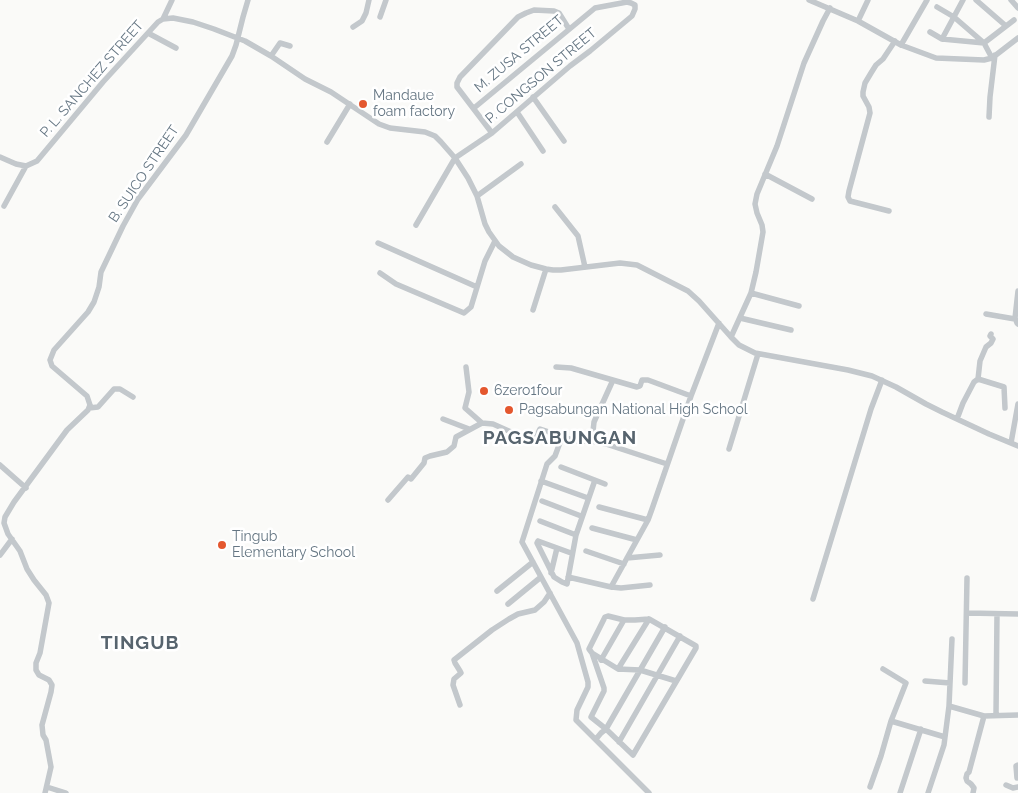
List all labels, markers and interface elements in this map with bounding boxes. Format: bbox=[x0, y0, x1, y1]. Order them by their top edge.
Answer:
street label: M. ZUSA STREET bbox=[471, 12, 567, 96]
street label: P. L. SANCHEZ STREET bbox=[37, 17, 147, 141]
street label: P. CONGSON STREET bbox=[482, 25, 600, 127]
place label: Mandaue foam factory bbox=[373, 88, 455, 120]
marker: Mandaue foam factory bbox=[357, 98, 369, 110]
street label: B. SUICO STREET bbox=[105, 122, 183, 226]
place label: 6zero1four bbox=[494, 383, 562, 399]
marker: 6zero1four bbox=[478, 385, 490, 397]
place label: Pagsabungan National High School bbox=[519, 402, 748, 418]
marker: Pagsabungan National High School bbox=[503, 404, 515, 416]
district label: PAGSABUNGAN bbox=[481, 427, 639, 449]
place label: Tingub Elementary School bbox=[232, 529, 355, 562]
marker: Tingub Elementary School bbox=[216, 539, 228, 551]
district label: TINGUB bbox=[100, 632, 180, 654]

